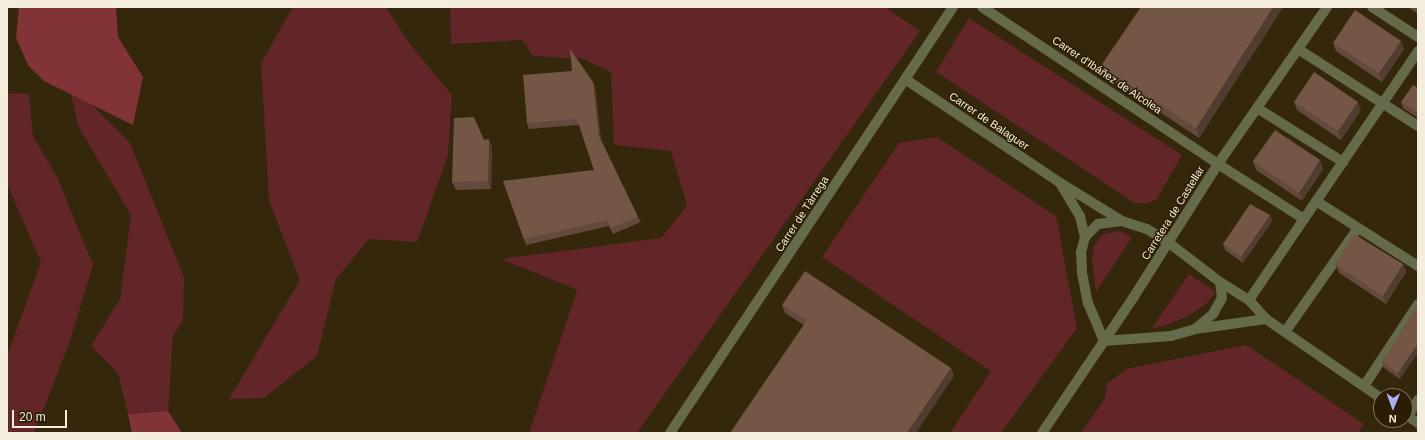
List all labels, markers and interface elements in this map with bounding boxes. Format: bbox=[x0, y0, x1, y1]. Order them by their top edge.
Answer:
street label: Carrer d'Ibáñez de Alcolea bbox=[1049, 33, 1165, 117]
street label: Carrer de Balaguer bbox=[947, 89, 1031, 153]
street label: Carretera de Castellar bbox=[1139, 164, 1207, 262]
street label: Carrer de Tàrrega bbox=[772, 173, 832, 255]
north arrow bbox=[1373, 388, 1413, 428]
scale bar bbox=[14, 402, 69, 428]
text: 20 m bbox=[19, 410, 46, 424]
text: N bbox=[1389, 413, 1397, 425]

